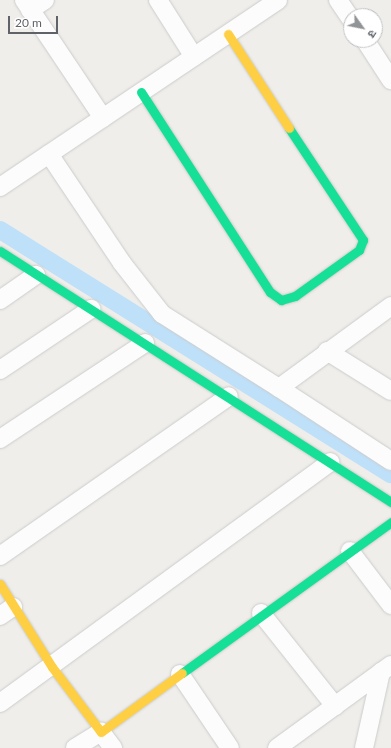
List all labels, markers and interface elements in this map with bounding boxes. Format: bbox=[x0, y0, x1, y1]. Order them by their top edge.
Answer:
scale bar bbox=[10, 8, 60, 34]
north arrow bbox=[343, 8, 383, 48]
text: 20 m bbox=[15, 15, 42, 30]
text: उ bbox=[365, 28, 380, 41]

